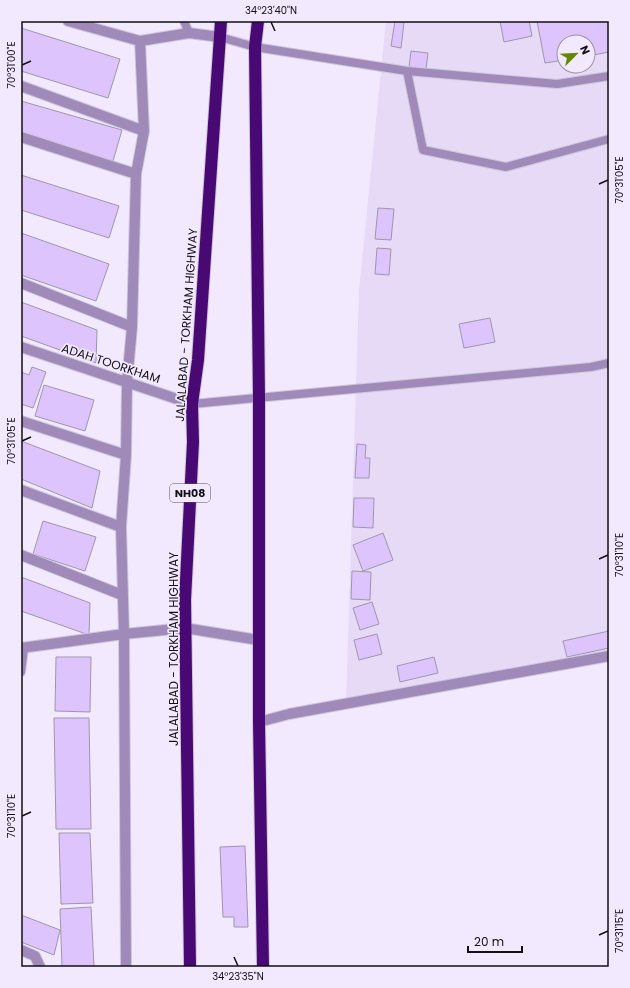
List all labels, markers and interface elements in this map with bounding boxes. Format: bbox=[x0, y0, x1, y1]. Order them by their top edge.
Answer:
text: 34°23'40"N bbox=[245, 3, 297, 18]
north arrow bbox=[556, 34, 596, 74]
text: 70°31'00"E bbox=[4, 41, 19, 89]
text: N bbox=[576, 43, 594, 57]
text: 70°31'05"E bbox=[612, 156, 627, 204]
street label: JALALABAD - TORKHAM HIGHWAY bbox=[171, 228, 201, 422]
street label: ADAH TOORKHAM bbox=[60, 339, 162, 387]
text: 70°31'05"E bbox=[4, 417, 19, 465]
road number: NH08 bbox=[170, 484, 210, 502]
text: 70°31'10"E bbox=[612, 533, 627, 577]
street label: JALALABAD - TORKHAM HIGHWAY bbox=[165, 552, 182, 746]
text: 70°31'10"E bbox=[4, 794, 19, 838]
text: 70°31'15"E bbox=[612, 909, 627, 953]
scale bar bbox=[468, 928, 522, 954]
text: 20 m bbox=[474, 933, 504, 950]
text: 34°23'35"N bbox=[212, 969, 264, 984]

